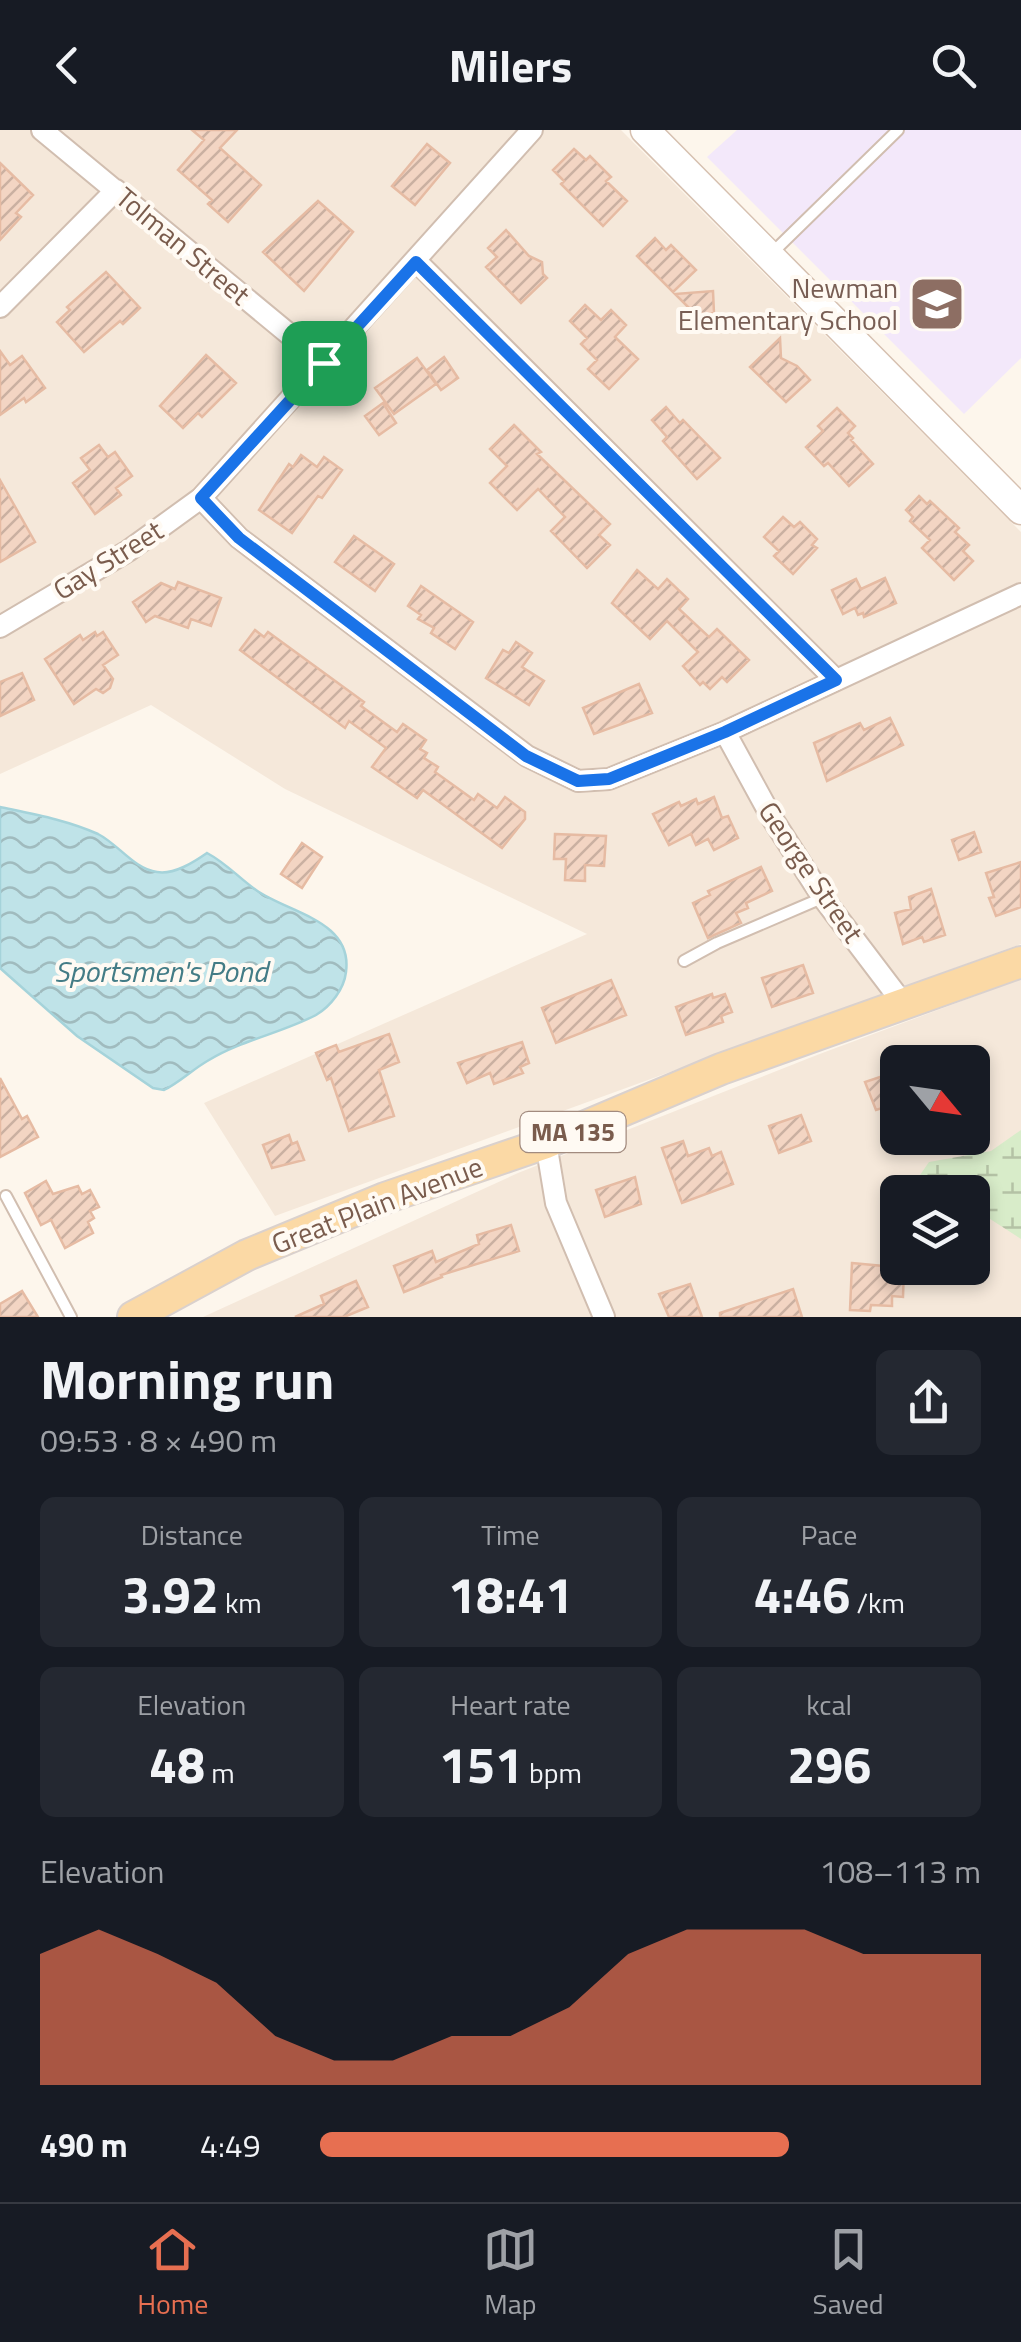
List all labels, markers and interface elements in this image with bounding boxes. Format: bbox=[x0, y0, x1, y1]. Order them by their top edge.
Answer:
text: Milers bbox=[449, 31, 572, 99]
icon: back bbox=[40, 38, 95, 93]
icon: search bbox=[926, 38, 981, 93]
street label: Tolman Street bbox=[107, 176, 260, 315]
place label: Newman Elementary School bbox=[678, 266, 898, 341]
school or university icon: Newman Elementary School bbox=[907, 274, 967, 334]
pin bbox=[282, 321, 367, 406]
icon: arrive bbox=[297, 336, 352, 391]
street label: Gay Street bbox=[44, 509, 171, 610]
street label: George Street bbox=[748, 792, 875, 951]
water label: Sportsmen's Pond bbox=[54, 948, 271, 994]
north arrow bbox=[880, 1045, 990, 1155]
map controls bbox=[880, 1045, 990, 1285]
road number: MA 135 bbox=[520, 1112, 626, 1152]
street label: Great Plain Avenue bbox=[265, 1145, 489, 1265]
button: layers bbox=[880, 1175, 990, 1285]
text: Morning run bbox=[40, 1337, 334, 1420]
button: share bbox=[876, 1350, 981, 1455]
text: 09:53 · 8 × 490 m bbox=[40, 1416, 277, 1464]
text: Distance bbox=[141, 1513, 243, 1556]
text: Time bbox=[481, 1513, 540, 1556]
text: Pace bbox=[801, 1513, 858, 1556]
text: 3.92 bbox=[122, 1556, 219, 1632]
text: 18:41 bbox=[448, 1556, 573, 1632]
text: 4:46 bbox=[753, 1556, 850, 1632]
text: km bbox=[219, 1581, 262, 1624]
text: /km bbox=[850, 1581, 905, 1624]
text: Elevation bbox=[137, 1683, 246, 1726]
text: Heart rate bbox=[450, 1683, 571, 1726]
text: kcal bbox=[806, 1683, 852, 1726]
text: 48 bbox=[149, 1726, 205, 1802]
text: 151 bbox=[439, 1726, 523, 1802]
text: 296 bbox=[787, 1726, 871, 1802]
text: m bbox=[205, 1751, 235, 1794]
text: bpm bbox=[523, 1751, 582, 1794]
text: Elevation bbox=[40, 1847, 164, 1895]
text: 108–113 m bbox=[819, 1847, 981, 1895]
text: 490 m bbox=[40, 2121, 128, 2169]
text: 4:49 bbox=[200, 2121, 261, 2169]
tab: Home bbox=[137, 2222, 208, 2325]
tab: Map bbox=[483, 2222, 538, 2325]
tab: Saved bbox=[812, 2222, 884, 2325]

